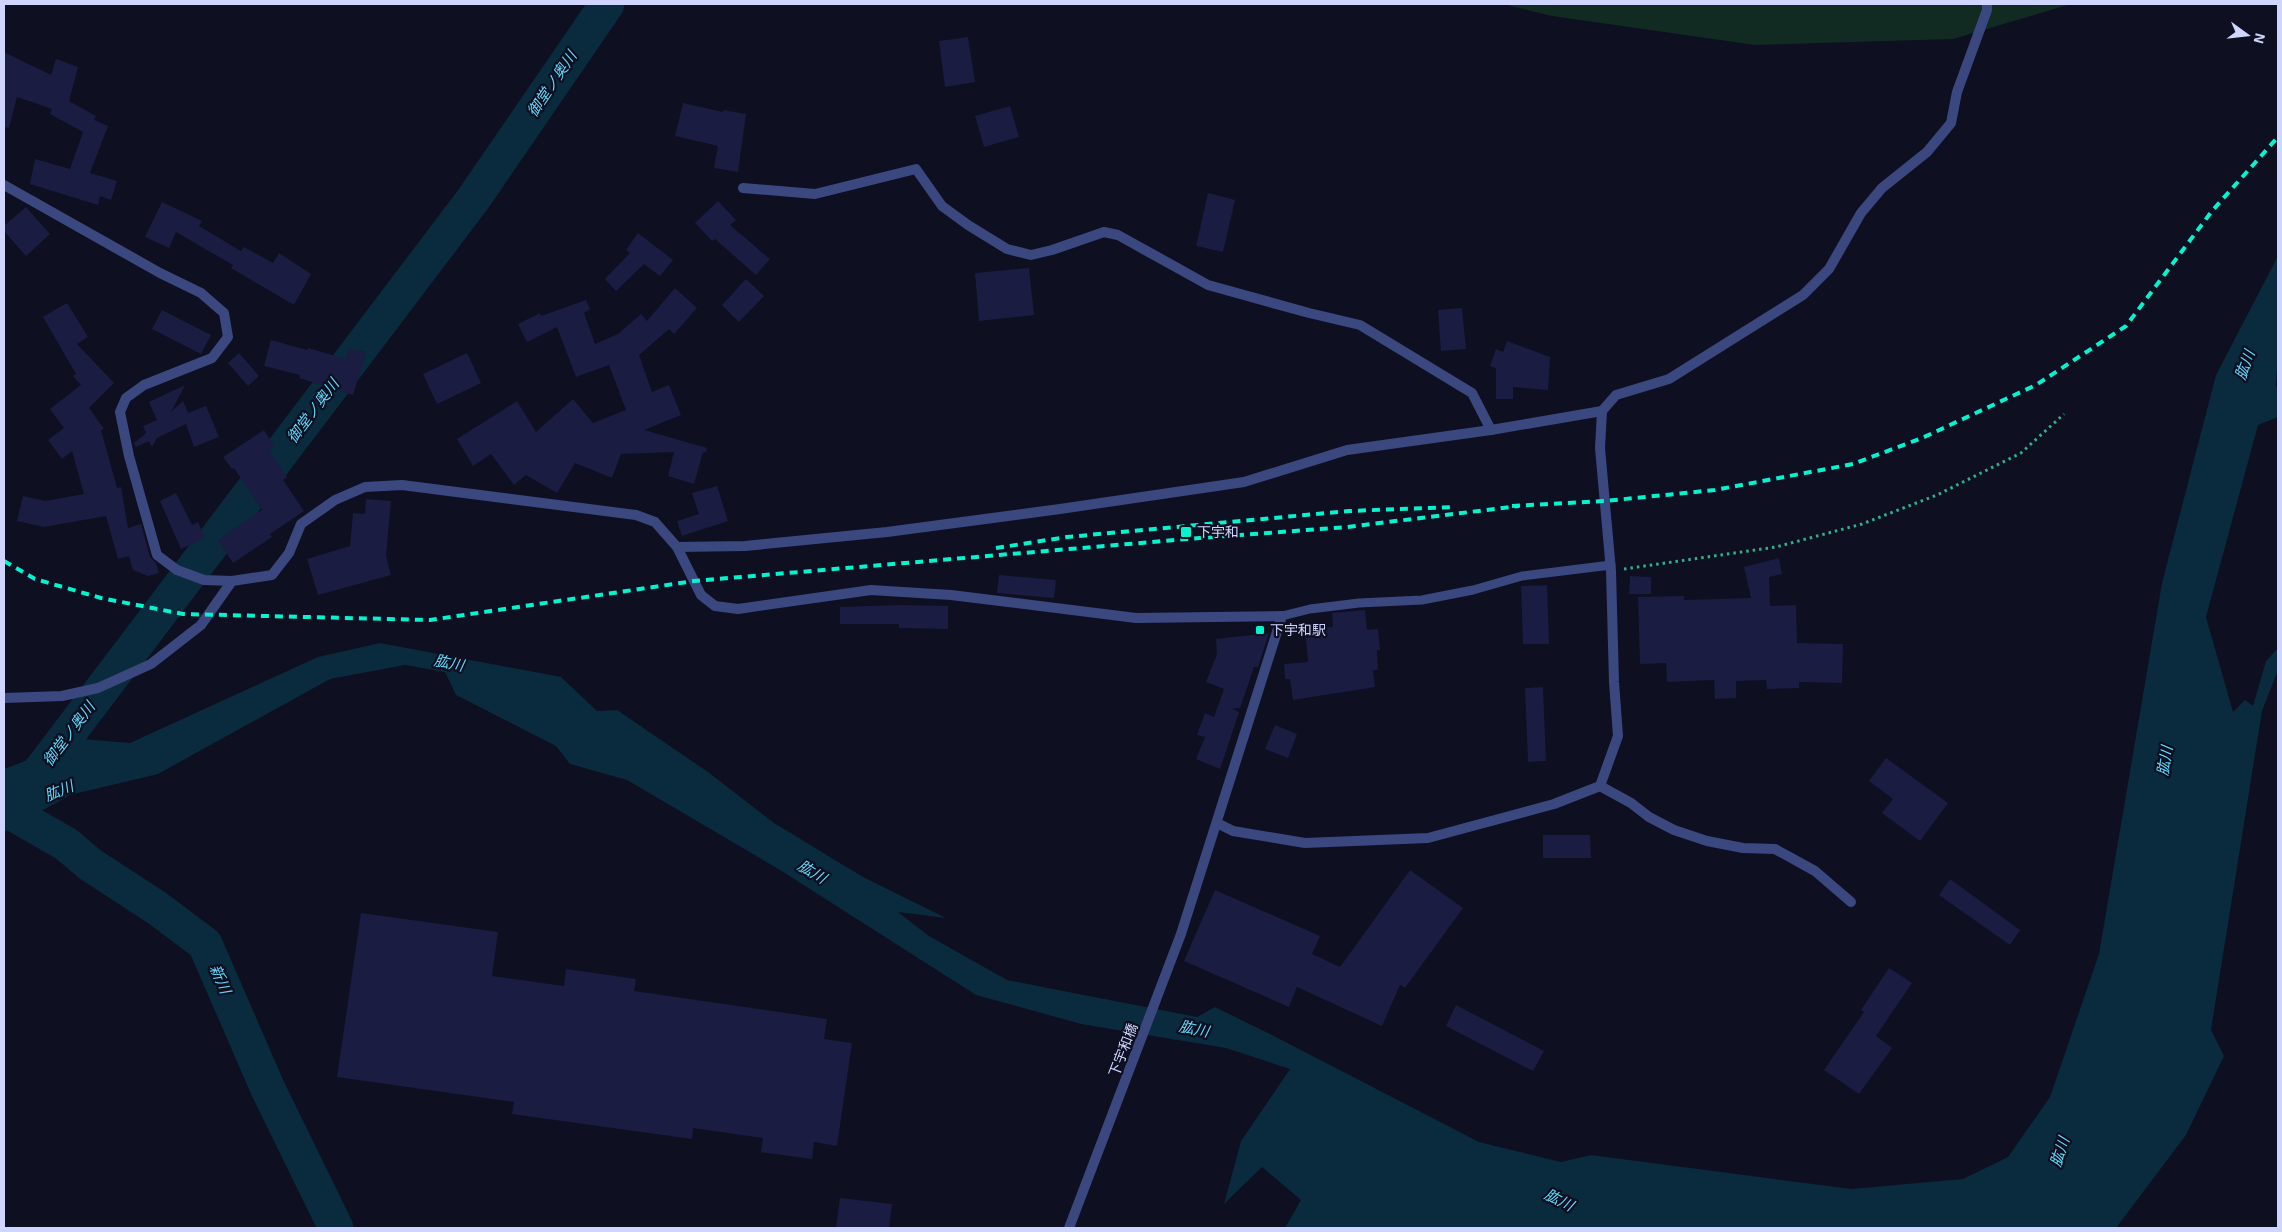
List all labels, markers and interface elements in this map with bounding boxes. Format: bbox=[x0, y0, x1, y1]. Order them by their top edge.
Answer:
north arrow bbox=[2222, 10, 2272, 60]
text: N bbox=[2251, 31, 2270, 46]
water label: 御堂ノ奥川 bbox=[523, 46, 581, 120]
water label: 肱川 bbox=[2230, 346, 2258, 382]
water label: 御堂ノ奥川 bbox=[282, 373, 343, 446]
place label: 下宇和 bbox=[1197, 523, 1239, 540]
marker: 下宇和 bbox=[1179, 525, 1193, 539]
place label: 下宇和駅 bbox=[1270, 621, 1326, 638]
marker: 下宇和駅 bbox=[1254, 624, 1266, 636]
water label: 肱川 bbox=[433, 650, 468, 674]
water label: 御堂ノ奥川 bbox=[38, 696, 99, 769]
water label: 肱川 bbox=[2153, 743, 2176, 777]
water label: 肱川 bbox=[41, 775, 78, 804]
water label: 肱川 bbox=[795, 856, 832, 888]
water label: 新川 bbox=[207, 961, 236, 998]
water label: 肱川 bbox=[1178, 1016, 1213, 1040]
street label: 下宇和橋 bbox=[1105, 1021, 1141, 1079]
water label: 肱川 bbox=[2046, 1133, 2073, 1169]
water label: 肱川 bbox=[1542, 1184, 1579, 1215]

